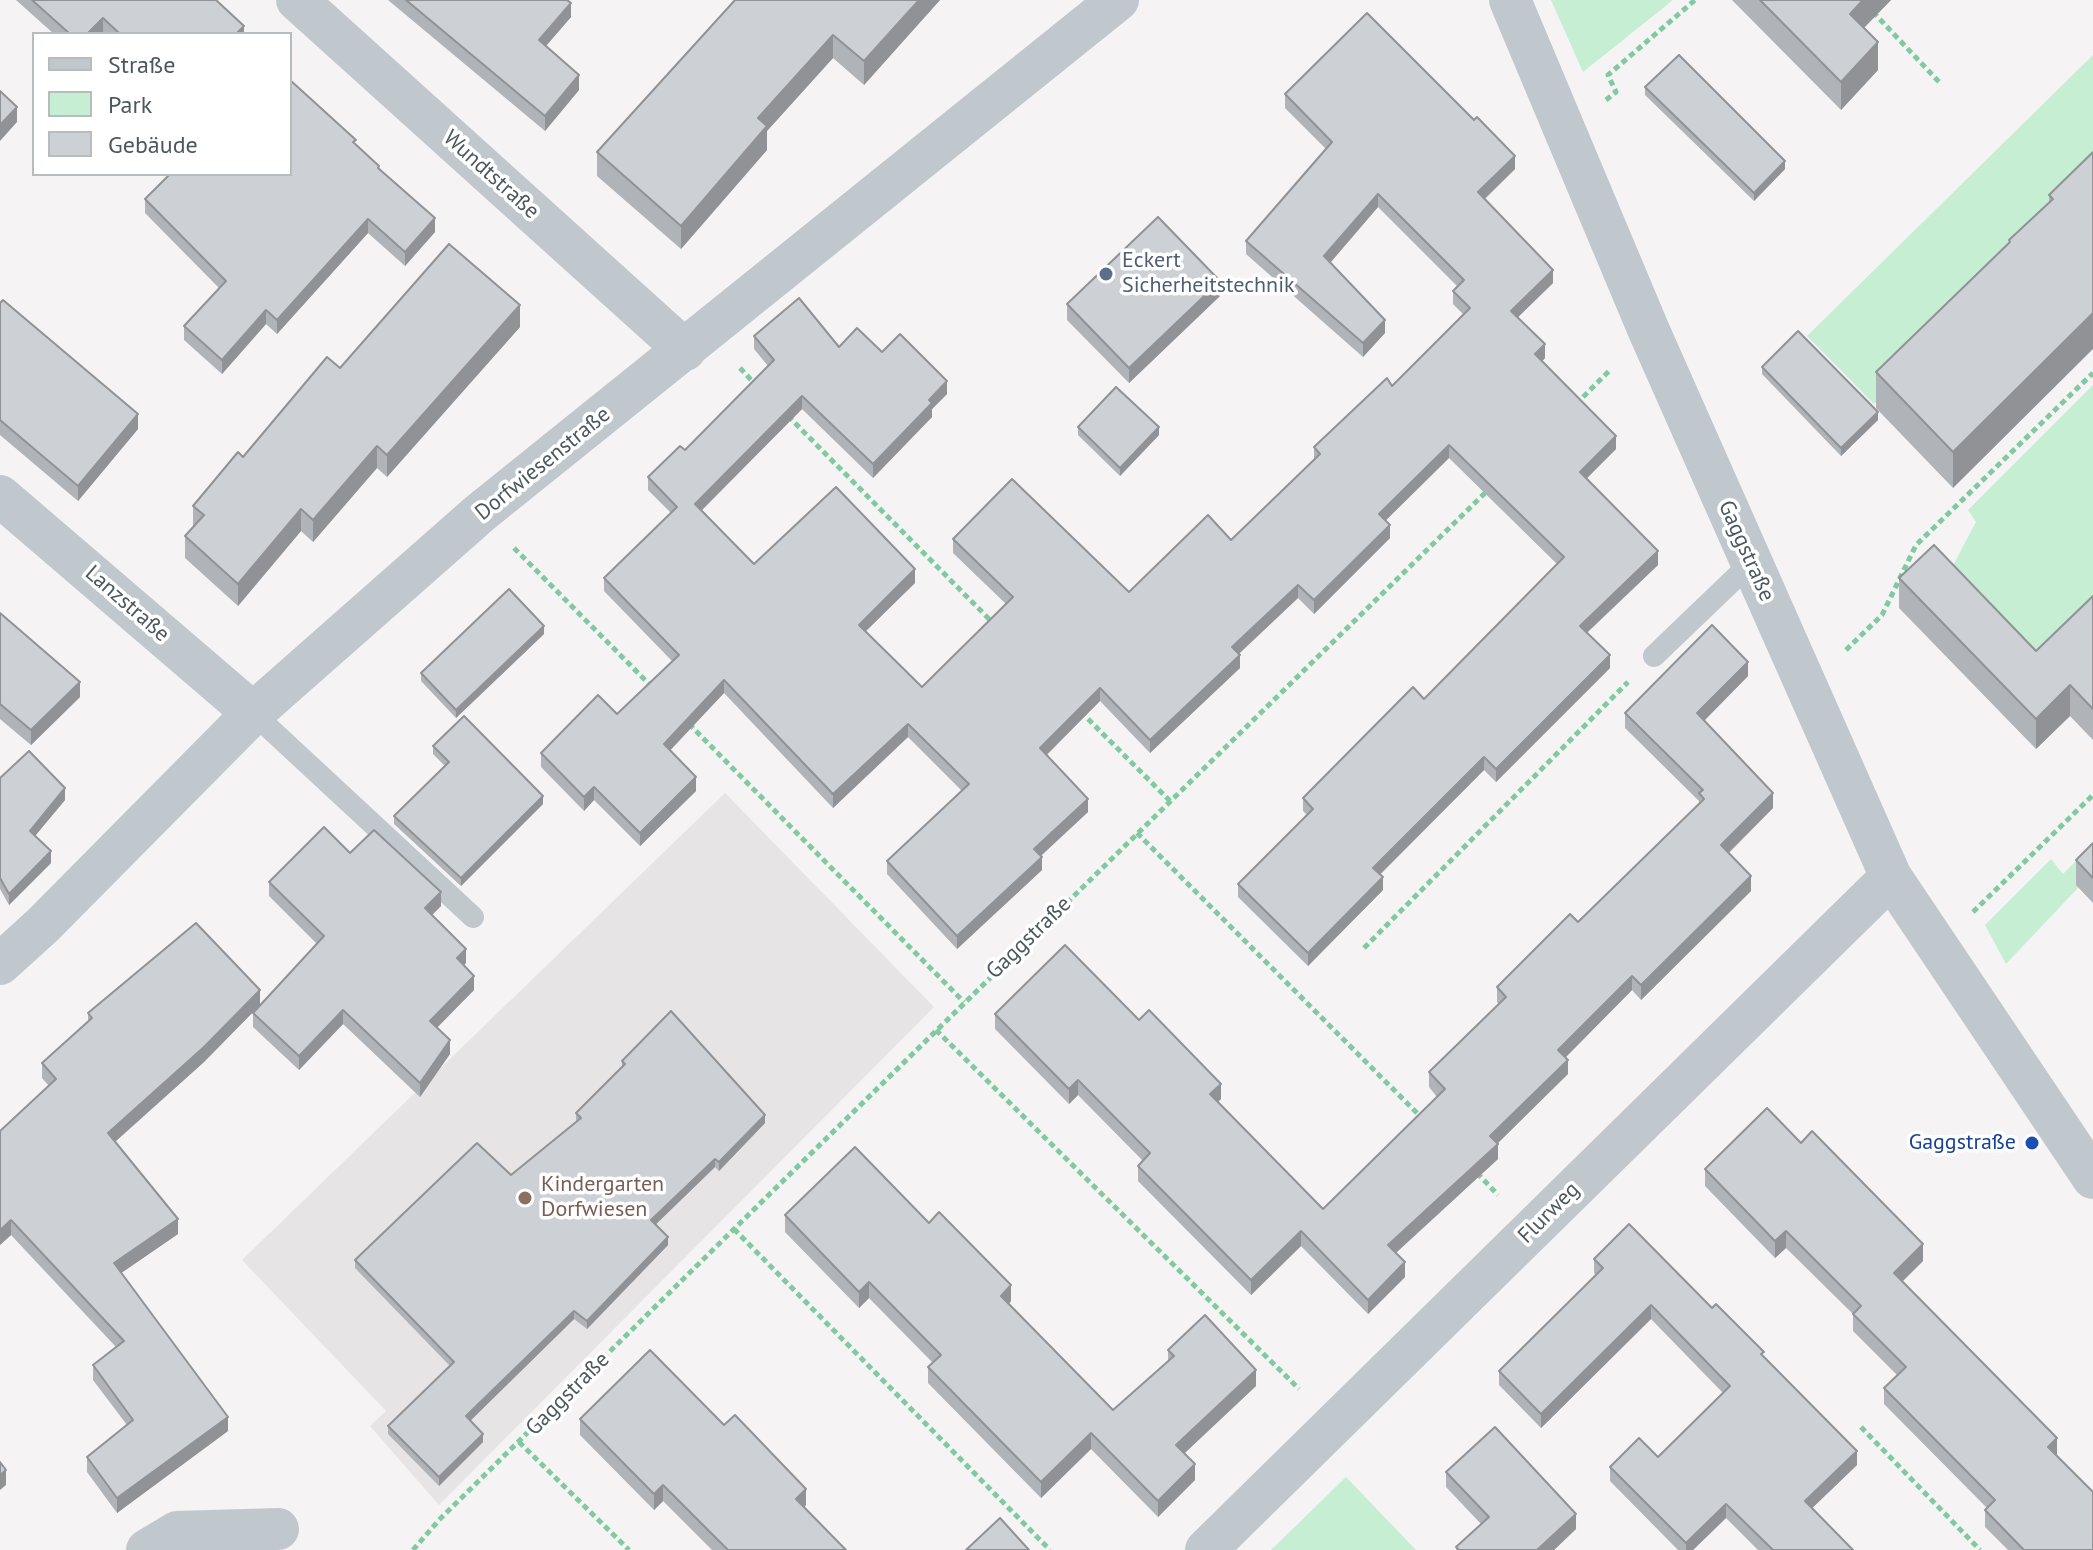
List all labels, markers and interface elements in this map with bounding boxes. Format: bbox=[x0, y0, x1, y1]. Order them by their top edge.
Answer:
legend bbox=[32, 32, 292, 176]
text: Straße bbox=[108, 49, 175, 80]
text: Park bbox=[108, 89, 152, 120]
street label: Wundtstraße bbox=[438, 125, 544, 225]
text: Gebäude bbox=[108, 129, 198, 160]
place label: Eckert Sicherheitstechnik bbox=[1122, 248, 1295, 300]
marker: Eckert Sicherheitstechnik bbox=[1097, 265, 1115, 283]
street label: Dorfwiesenstraße bbox=[470, 402, 616, 526]
street label: Gaggstraße bbox=[1712, 497, 1780, 605]
street label: Lanzstraße bbox=[79, 560, 175, 648]
street label: Gaggstraße bbox=[981, 891, 1077, 985]
place label: Gaggstraße bbox=[1909, 1130, 2016, 1156]
marker: Gaggstraße bbox=[2023, 1134, 2041, 1152]
place label: Kindergarten Dorfwiesen bbox=[541, 1172, 664, 1224]
street label: Flurweg bbox=[1513, 1177, 1585, 1249]
marker: Kindergarten Dorfwiesen bbox=[516, 1189, 534, 1207]
street label: Gaggstraße bbox=[521, 1347, 615, 1441]

